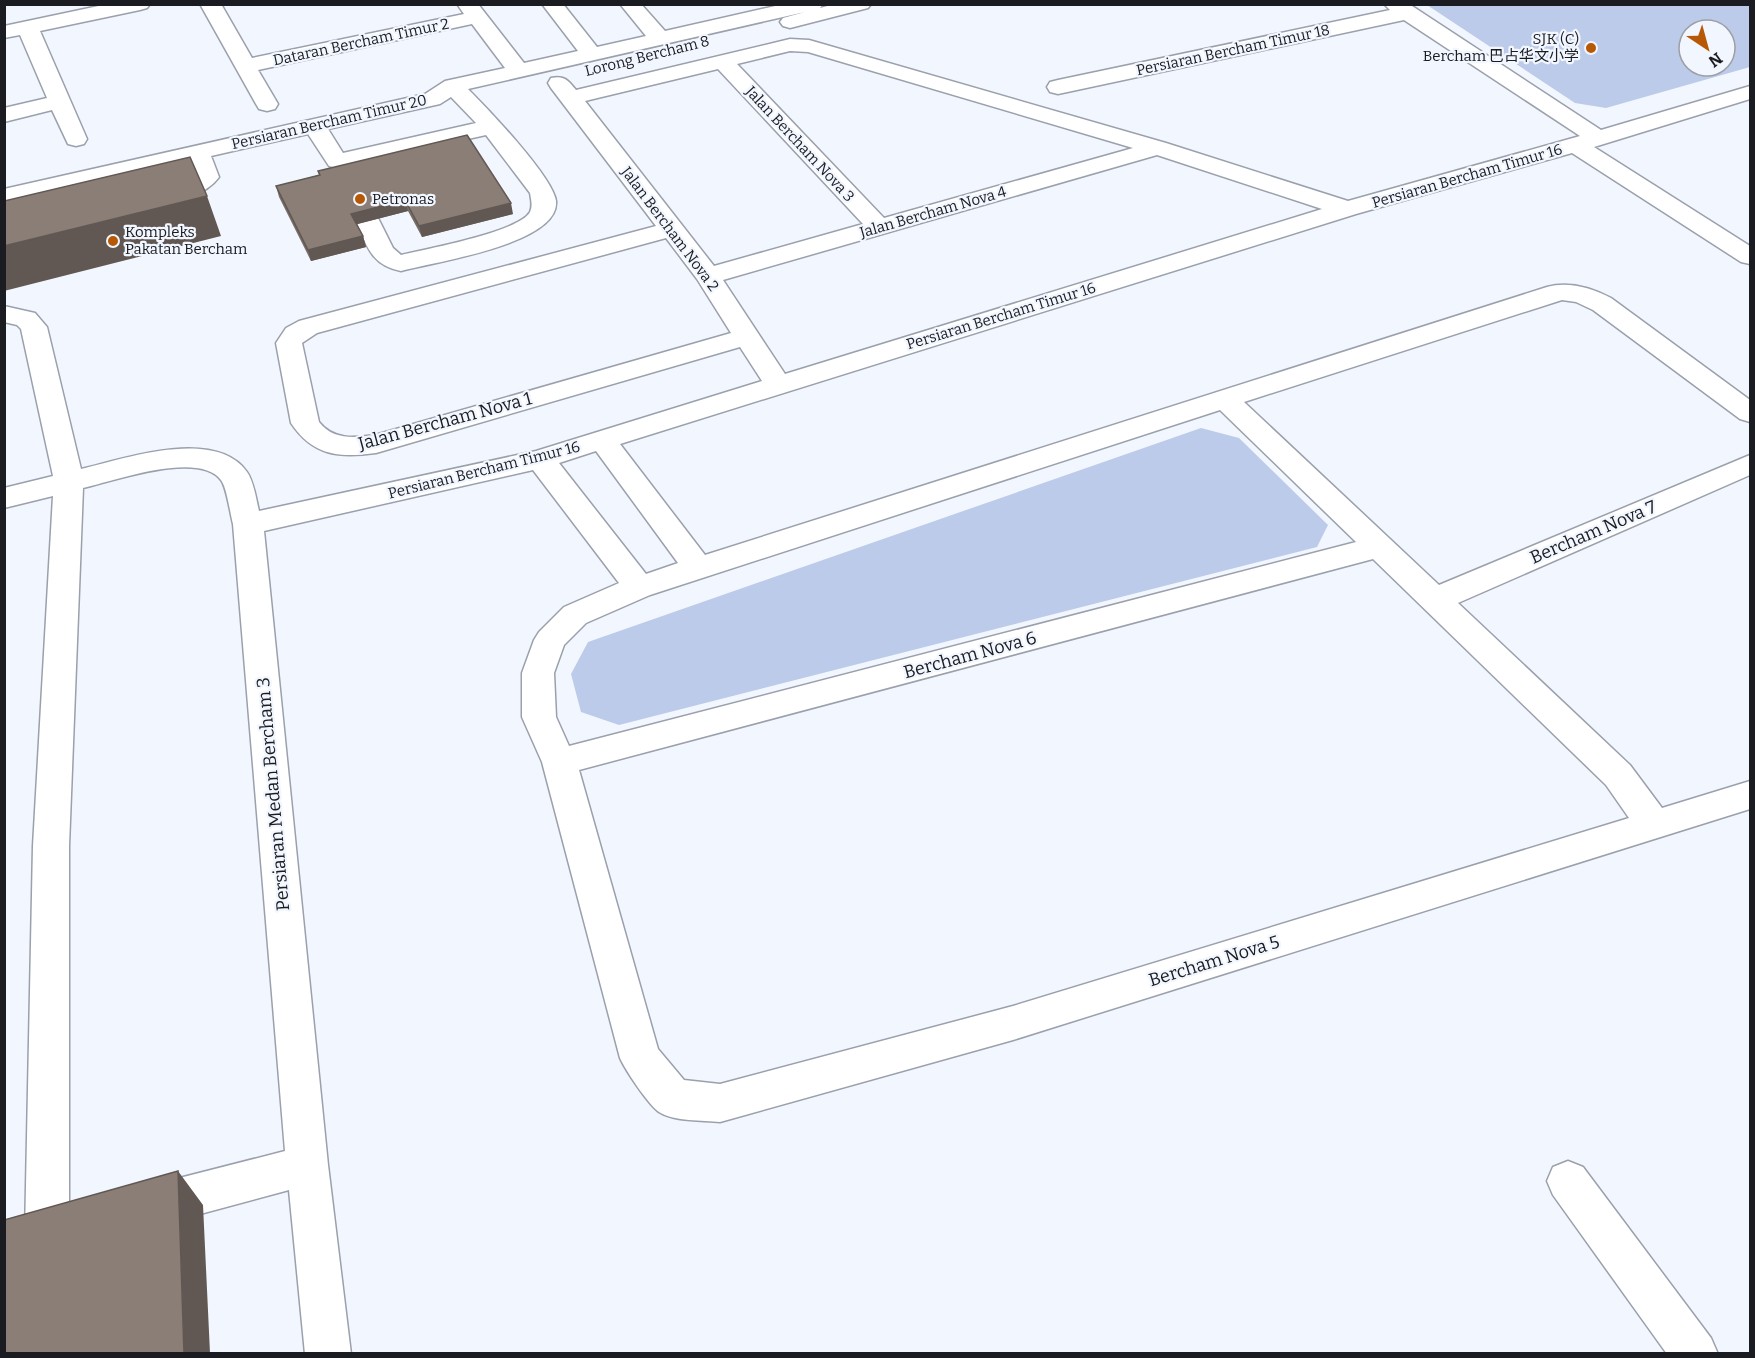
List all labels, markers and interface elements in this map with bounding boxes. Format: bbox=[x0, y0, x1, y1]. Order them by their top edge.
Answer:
street label: Dataran Bercham Timur 2 bbox=[271, 15, 451, 69]
north arrow bbox=[1677, 18, 1737, 78]
street label: Persiaran Bercham Timur 18 bbox=[1135, 21, 1331, 79]
place label: SJK (C) Bercham 巴占华文小学 bbox=[1423, 30, 1579, 65]
street label: Lorong Bercham 8 bbox=[583, 32, 711, 80]
marker: SJK (C) Bercham 巴占华文小学 bbox=[1584, 41, 1598, 55]
text: N bbox=[1705, 48, 1726, 71]
street label: Jalan Bercham Nova 3 bbox=[741, 82, 858, 205]
street label: Persiaran Bercham Timur 20 bbox=[230, 91, 428, 153]
street label: Persiaran Bercham Timur 16 bbox=[1370, 140, 1564, 212]
street label: Jalan Bercham Nova 2 bbox=[617, 163, 723, 295]
street label: Jalan Bercham Nova 4 bbox=[857, 182, 1009, 242]
place label: Petronas bbox=[372, 190, 434, 208]
marker: Petronas bbox=[353, 192, 367, 206]
place label: Kompleks Pakatan Bercham bbox=[125, 223, 248, 258]
marker: Kompleks Pakatan Bercham bbox=[106, 234, 120, 248]
street label: Persiaran Bercham Timur 16 bbox=[904, 279, 1098, 353]
street label: Jalan Bercham Nova 1 bbox=[355, 387, 535, 455]
street label: Persiaran Bercham Timur 16 bbox=[386, 437, 582, 503]
street label: Bercham Nova 7 bbox=[1527, 495, 1659, 569]
street label: Bercham Nova 6 bbox=[901, 627, 1039, 683]
street label: Persiaran Medan Bercham 3 bbox=[252, 676, 294, 912]
street label: Bercham Nova 5 bbox=[1146, 931, 1282, 991]

